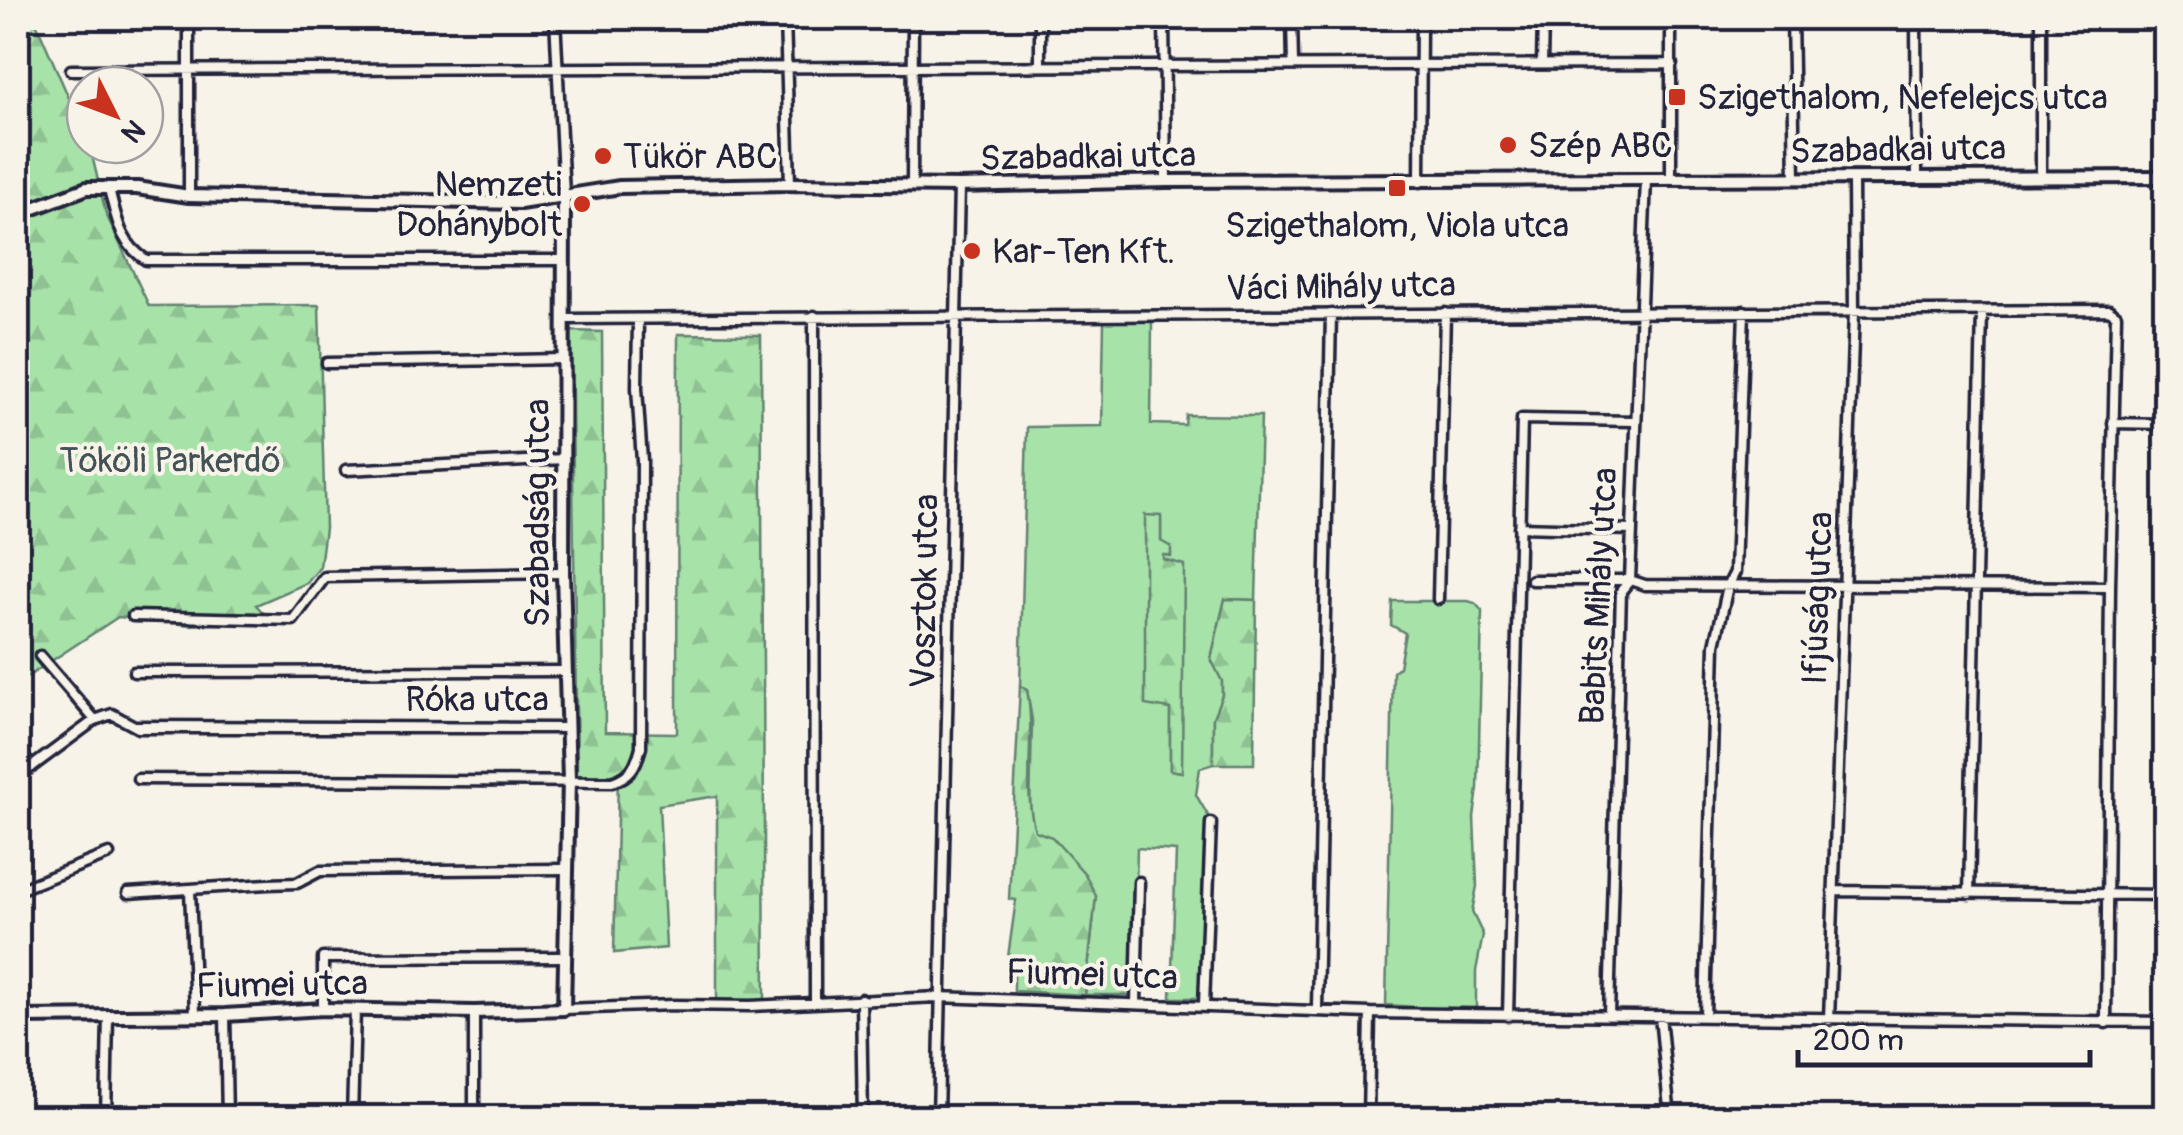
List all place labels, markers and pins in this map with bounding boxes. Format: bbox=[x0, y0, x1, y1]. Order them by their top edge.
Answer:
place label: Szigethalom, Nefelejcs utca bbox=[1697, 76, 2108, 120]
marker: Szigethalom, Nefelejcs utca bbox=[1666, 86, 1688, 108]
place label: Szép ABC bbox=[1528, 124, 1673, 168]
marker: Szép ABC bbox=[1497, 134, 1519, 156]
place label: Tükör ABC bbox=[623, 135, 778, 179]
marker: Tükör ABC bbox=[592, 145, 614, 167]
place label: Nemzeti Dohánybolt bbox=[396, 163, 563, 247]
marker: Szigethalom, Viola utca bbox=[1386, 177, 1408, 199]
marker: Nemzeti Dohánybolt bbox=[571, 193, 593, 215]
place label: Szigethalom, Viola utca bbox=[1225, 204, 1569, 248]
place label: Kar-Ten Kft. bbox=[992, 230, 1175, 274]
marker: Kar-Ten Kft. bbox=[961, 240, 983, 262]

